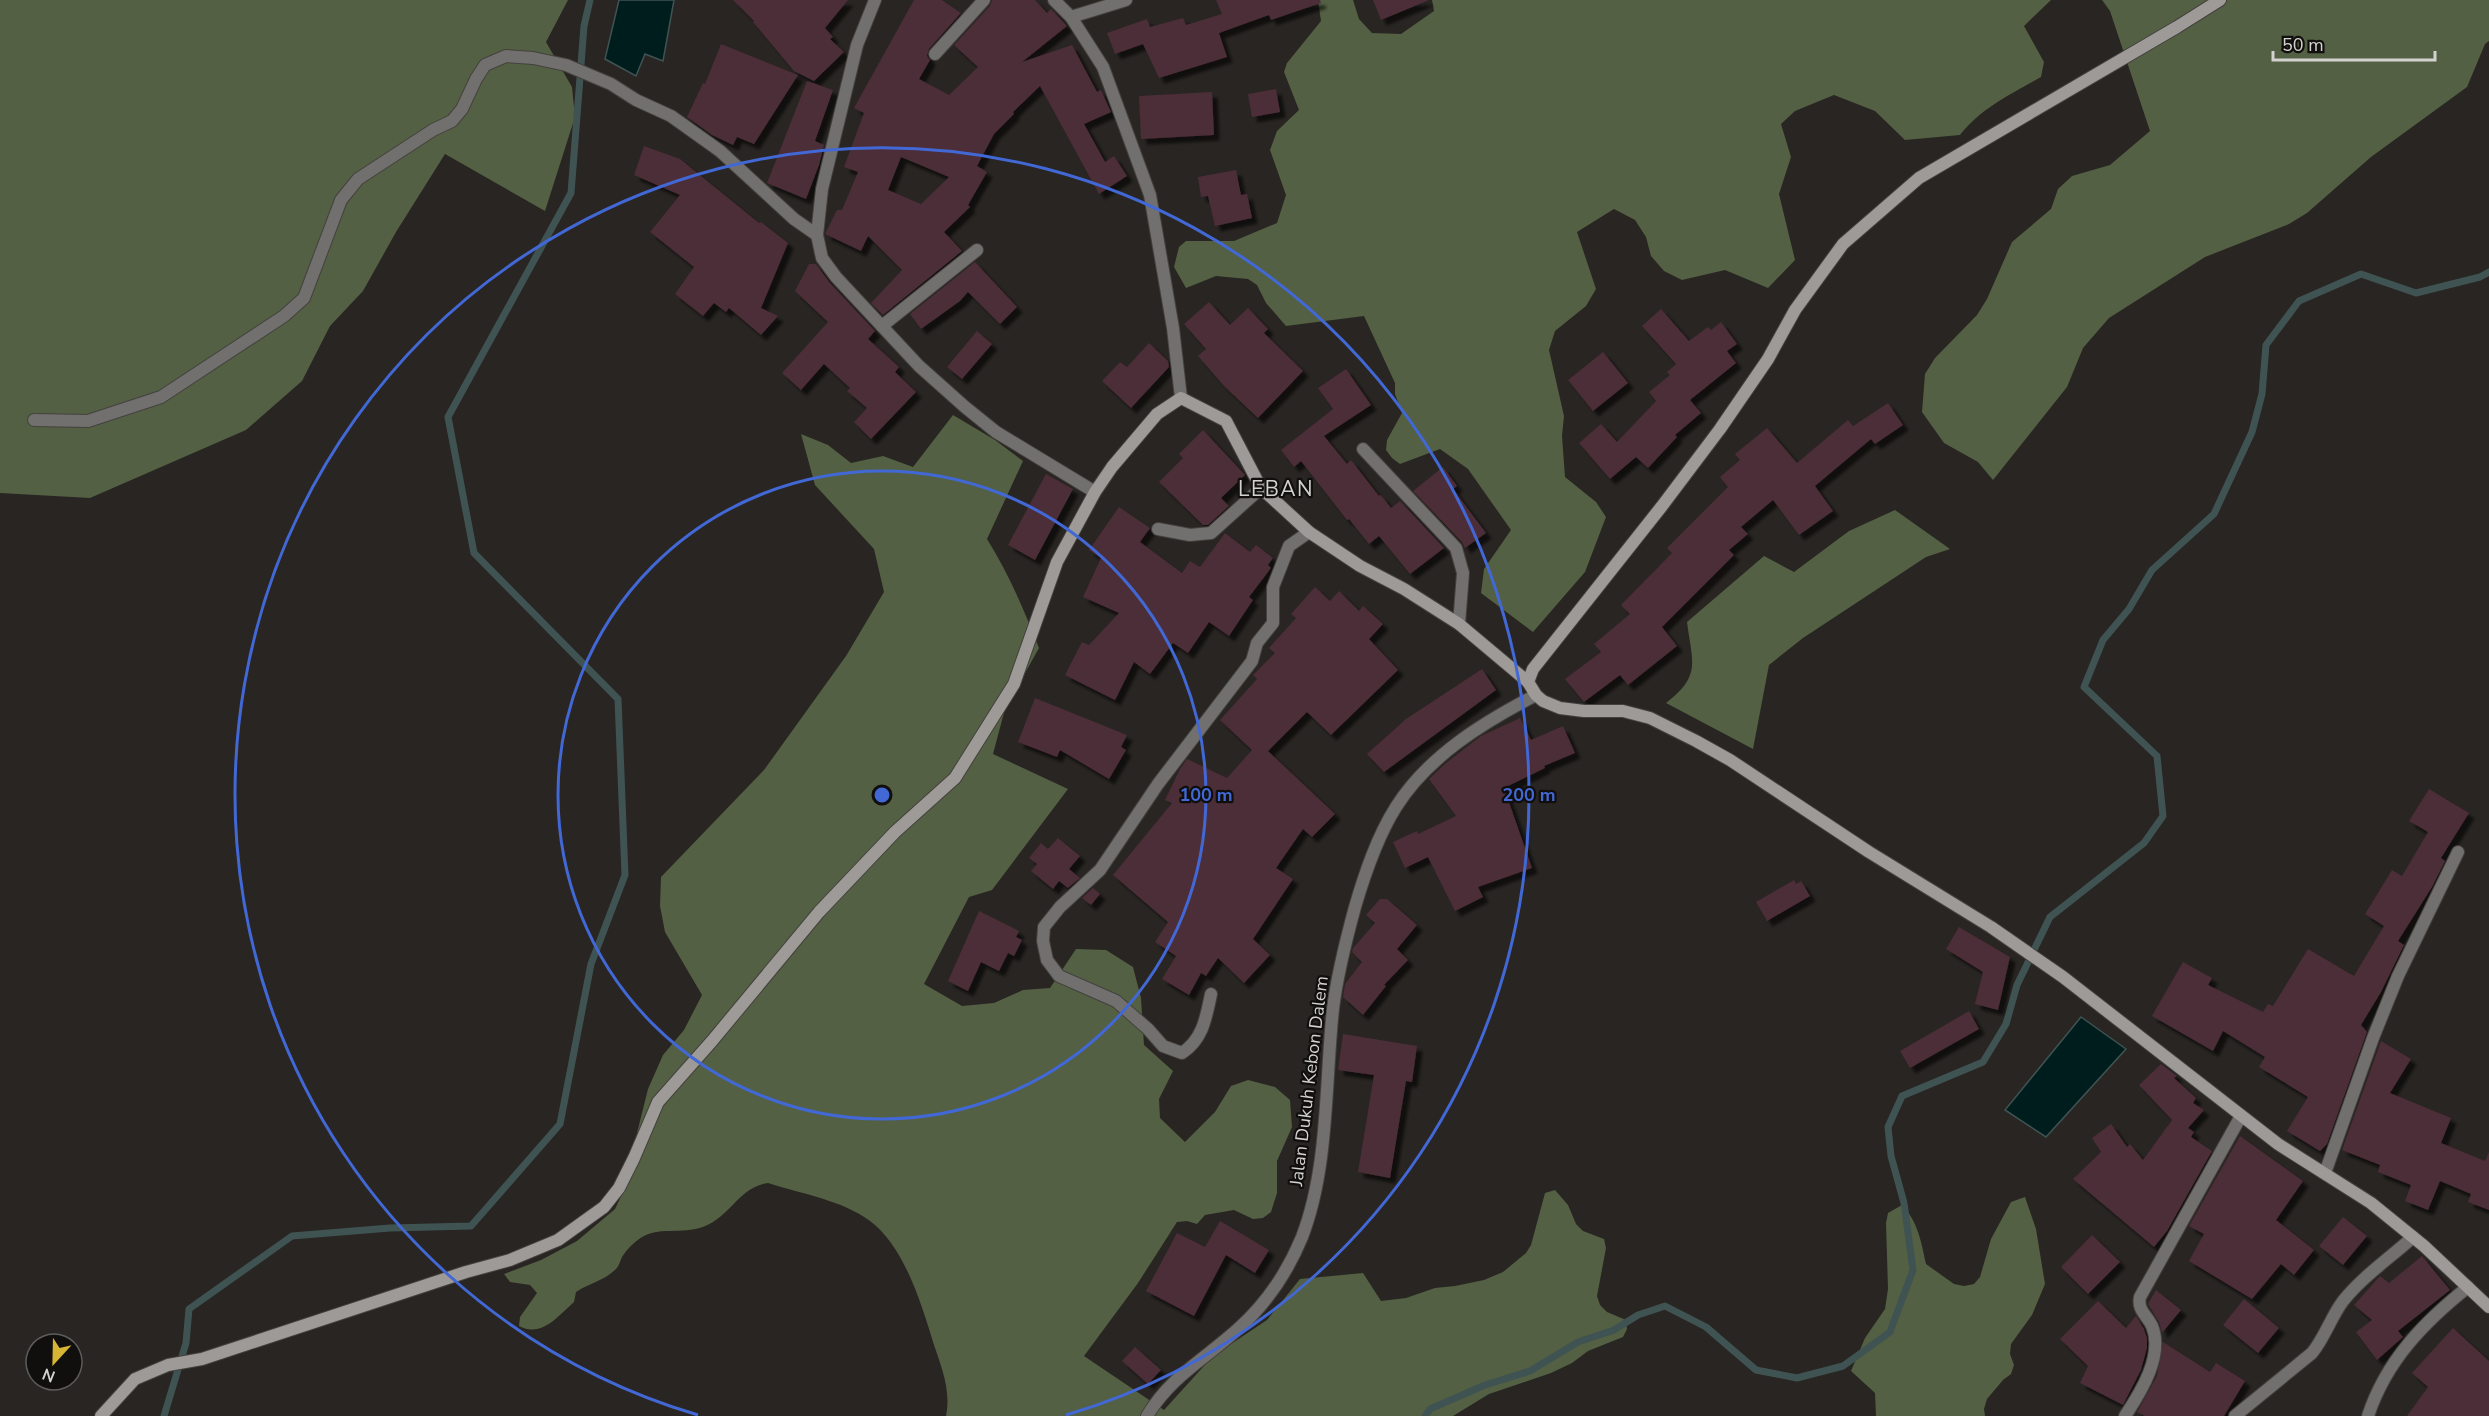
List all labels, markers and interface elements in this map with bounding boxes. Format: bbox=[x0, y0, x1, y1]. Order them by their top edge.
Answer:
scale bar bbox=[2273, 24, 2435, 62]
text: 50 m bbox=[2282, 33, 2324, 57]
district label: LEBAN bbox=[1238, 475, 1314, 503]
text: 100 m bbox=[1179, 783, 1233, 807]
text: 200 m bbox=[1502, 783, 1556, 807]
centre of rings bbox=[872, 785, 892, 805]
street label: Jalan Dukuh Kebon Dalem bbox=[1284, 975, 1334, 1188]
north arrow bbox=[24, 1332, 84, 1392]
text: N bbox=[39, 1363, 58, 1387]

